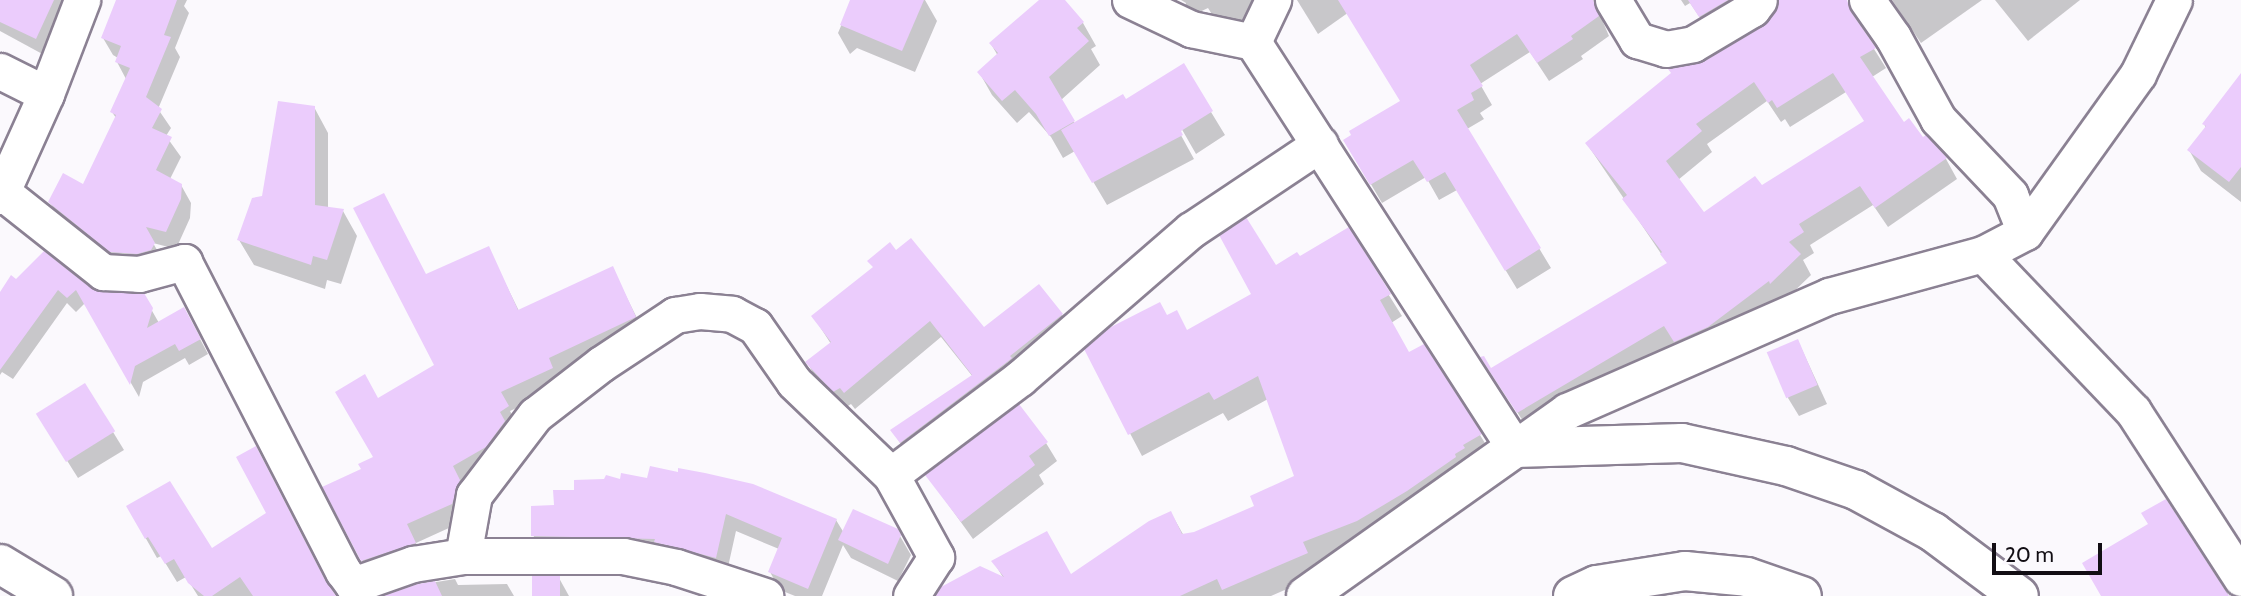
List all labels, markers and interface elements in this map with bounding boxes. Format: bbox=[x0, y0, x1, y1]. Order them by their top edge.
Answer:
scale bar bbox=[1996, 530, 2106, 574]
text: 20 m bbox=[2005, 542, 2054, 567]

